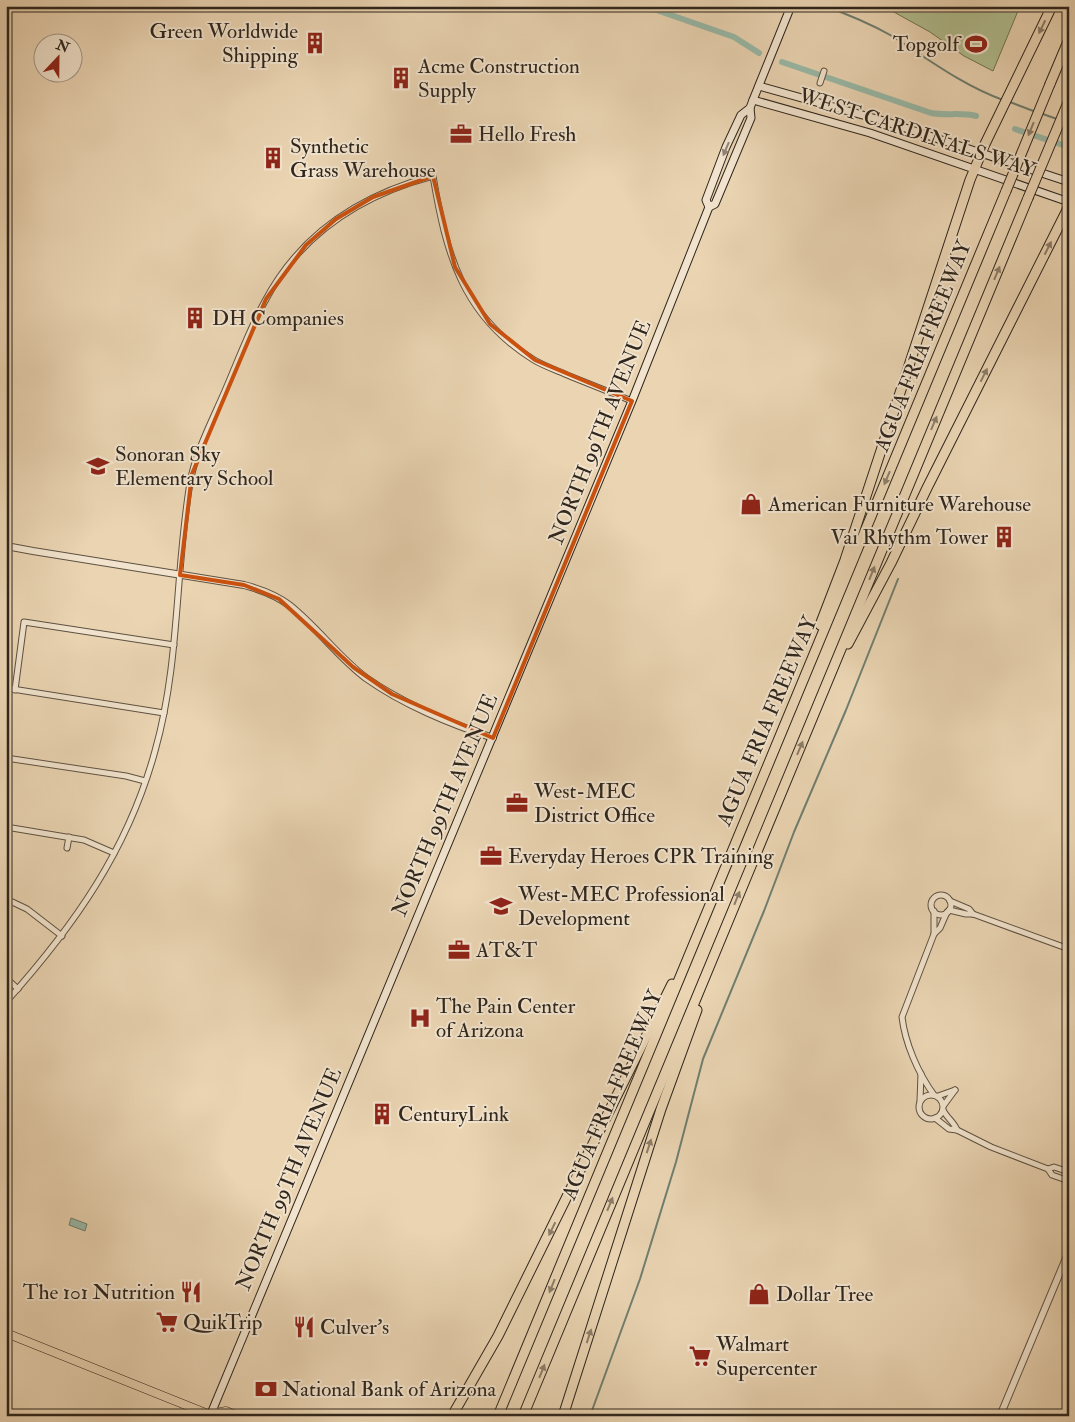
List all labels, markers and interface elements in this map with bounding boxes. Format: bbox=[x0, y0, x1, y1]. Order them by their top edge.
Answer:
place label: Green Worldwide Shipping bbox=[149, 18, 299, 69]
one-way arrow bbox=[1038, 20, 1046, 34]
building icon: Green Worldwide Shipping bbox=[302, 30, 328, 56]
place label: Topgolf bbox=[893, 31, 962, 58]
sports icon: Topgolf bbox=[963, 31, 989, 57]
north arrow bbox=[32, 32, 82, 82]
text: N bbox=[53, 36, 72, 57]
place label: Acme Construction Supply bbox=[417, 53, 580, 104]
building icon: Acme Construction Supply bbox=[388, 65, 414, 91]
street label: WEST CARDINALS WAY bbox=[794, 82, 1040, 184]
office icon: Hello Fresh bbox=[448, 121, 474, 147]
place label: Hello Fresh bbox=[478, 121, 576, 148]
one-way arrow bbox=[1027, 122, 1035, 136]
place label: Synthetic Grass Warehouse bbox=[290, 133, 436, 184]
one-way arrow bbox=[721, 142, 729, 156]
building icon: Synthetic Grass Warehouse bbox=[260, 145, 286, 171]
street label: AGUA FRIA FREEWAY bbox=[868, 236, 978, 457]
one-way arrow bbox=[1044, 241, 1052, 255]
one-way arrow bbox=[993, 265, 1001, 280]
building icon: DH Companies bbox=[182, 305, 208, 331]
place label: DH Companies bbox=[212, 305, 344, 332]
street label: NORTH 99TH AVENUE bbox=[543, 316, 657, 548]
one-way arrow bbox=[980, 368, 988, 382]
one-way arrow bbox=[931, 416, 939, 430]
place label: Sonoran Sky Elementary School bbox=[115, 441, 274, 492]
school or university icon: Sonoran Sky Elementary School bbox=[85, 453, 111, 479]
one-way arrow bbox=[883, 471, 891, 486]
shop icon: American Furniture Warehouse bbox=[738, 491, 764, 517]
place label: American Furniture Warehouse bbox=[767, 491, 1031, 518]
place label: Vai Rhythm Tower bbox=[830, 524, 988, 551]
building icon: Vai Rhythm Tower bbox=[991, 524, 1017, 550]
one-way arrow bbox=[868, 565, 876, 580]
street label: AGUA FRIA FREEWAY bbox=[710, 611, 824, 831]
street label: NORTH 99TH AVENUE bbox=[386, 690, 504, 920]
one-way arrow bbox=[796, 741, 804, 755]
place label: West-MEC District Office bbox=[533, 778, 655, 829]
office icon: West-MEC District Office bbox=[504, 790, 530, 816]
office icon: Everyday Heroes CPR Training bbox=[478, 843, 504, 869]
place label: Everyday Heroes CPR Training bbox=[508, 843, 774, 870]
place label: West-MEC Professional Development bbox=[517, 881, 725, 932]
one-way arrow bbox=[734, 891, 742, 905]
school or university icon: West-MEC Professional Development bbox=[488, 893, 514, 919]
office icon: AT&T bbox=[446, 937, 472, 963]
place label: AT&T bbox=[475, 937, 538, 964]
street label: AGUA FRIA FREEWAY bbox=[555, 985, 669, 1205]
place label: The Pain Center of Arizona bbox=[436, 993, 576, 1044]
hospital icon: The Pain Center of Arizona bbox=[407, 1005, 433, 1031]
street label: NORTH 99TH AVENUE bbox=[230, 1064, 348, 1294]
building icon: CenturyLink bbox=[369, 1101, 395, 1127]
place label: CenturyLink bbox=[398, 1101, 509, 1128]
one-way arrow bbox=[646, 1138, 654, 1153]
one-way arrow bbox=[607, 1197, 615, 1212]
one-way arrow bbox=[547, 1221, 556, 1236]
place label: The 101 Nutrition bbox=[23, 1279, 175, 1306]
restaurant icon: The 101 Nutrition bbox=[178, 1279, 204, 1305]
one-way arrow bbox=[547, 1279, 555, 1293]
shop icon: Dollar Tree bbox=[746, 1281, 772, 1307]
place label: Dollar Tree bbox=[776, 1281, 874, 1308]
supermarket icon: QuikTrip bbox=[154, 1309, 180, 1335]
place label: QuikTrip bbox=[183, 1309, 262, 1336]
restaurant icon: Culver's bbox=[291, 1314, 317, 1340]
place label: Culver's bbox=[320, 1314, 389, 1341]
one-way arrow bbox=[585, 1328, 593, 1343]
place label: Walmart Supercenter bbox=[715, 1331, 817, 1382]
supermarket icon: Walmart Supercenter bbox=[687, 1343, 713, 1369]
one-way arrow bbox=[538, 1364, 546, 1378]
bank icon: National Bank of Arizona bbox=[253, 1376, 279, 1402]
place label: National Bank of Arizona bbox=[282, 1376, 496, 1403]

